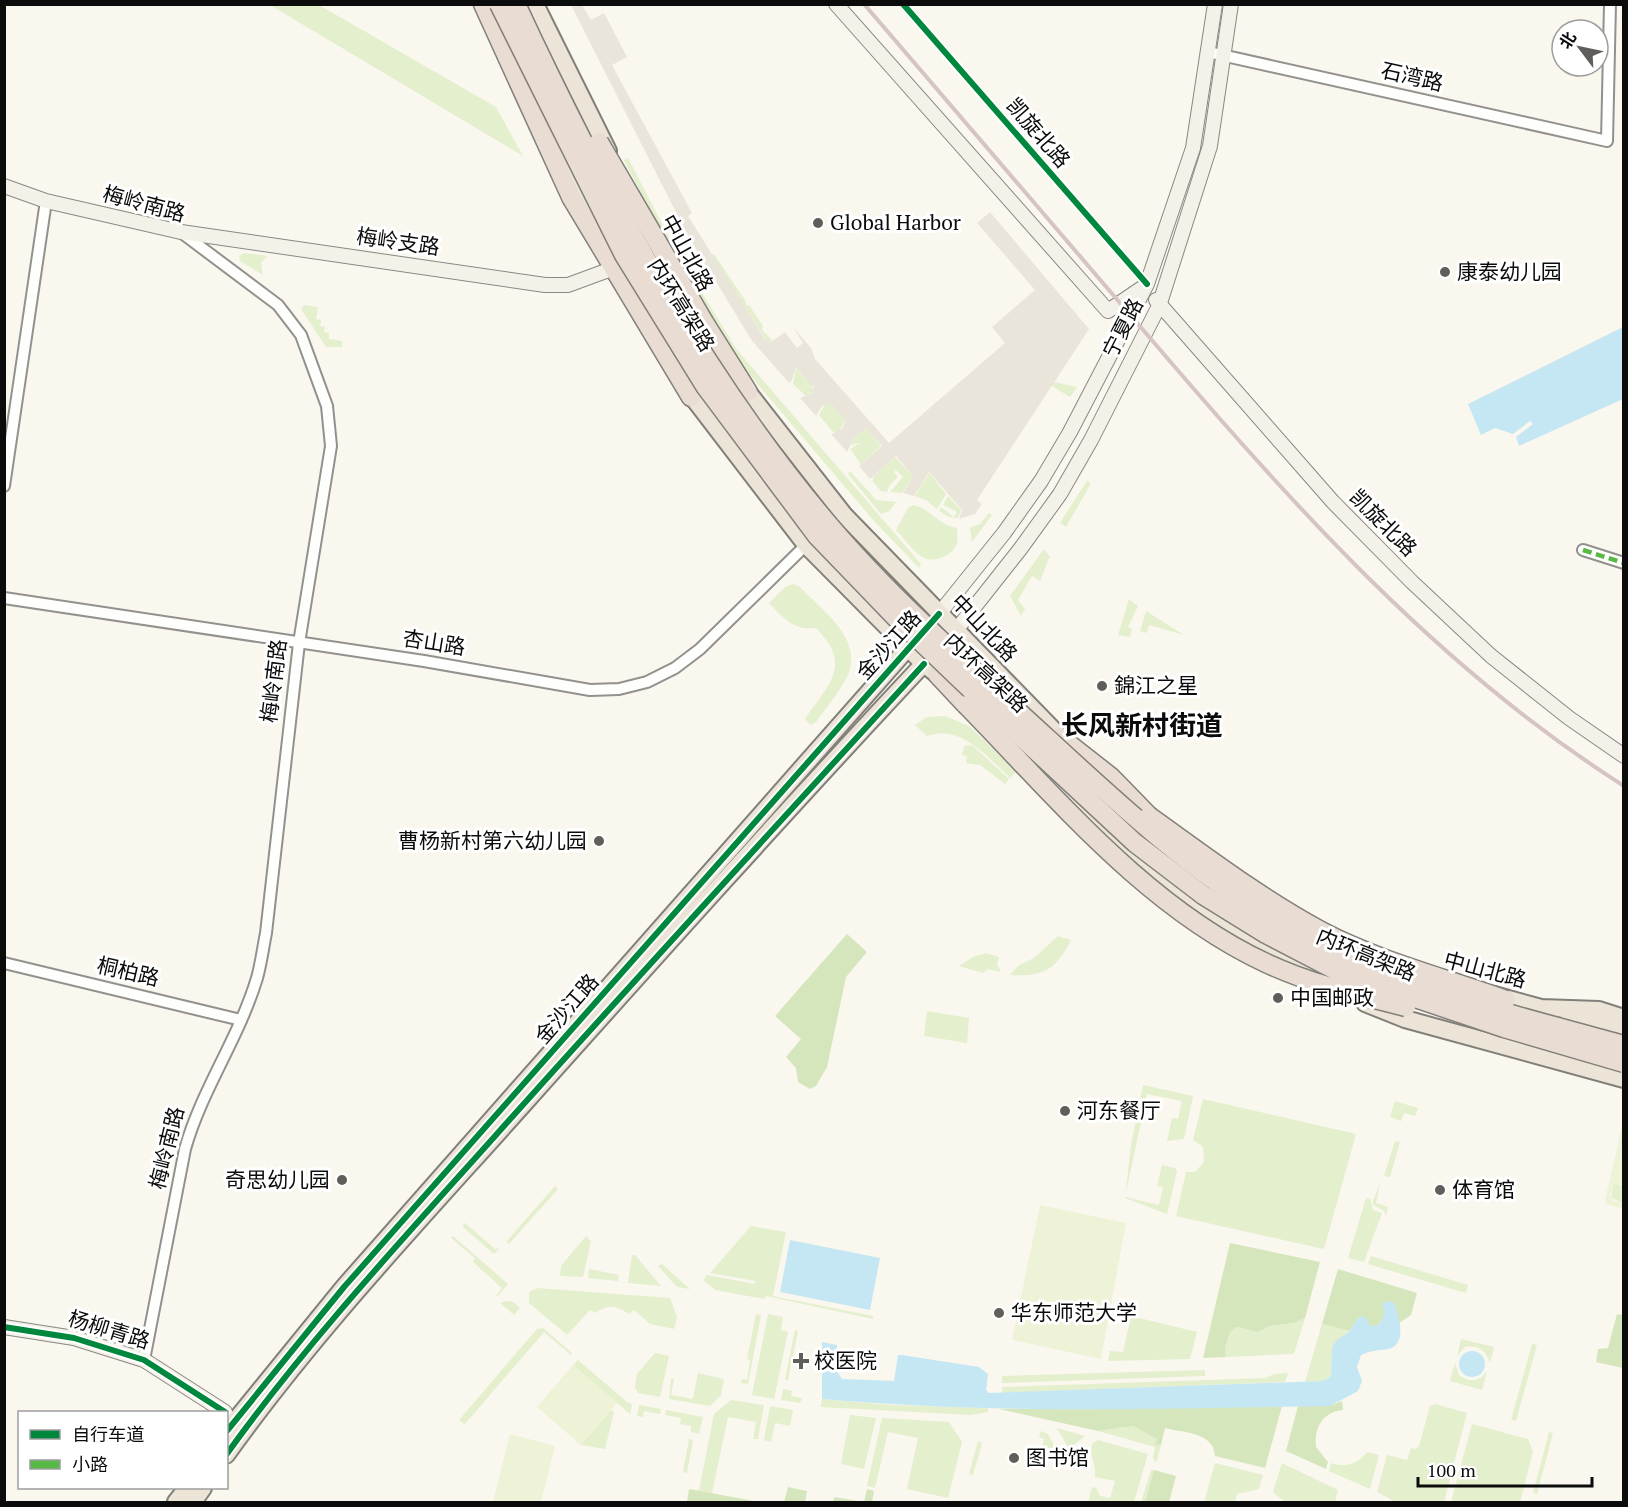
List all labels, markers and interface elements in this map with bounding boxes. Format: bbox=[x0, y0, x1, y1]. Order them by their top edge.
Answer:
north arrow bbox=[1550, 18, 1610, 78]
text: 北 bbox=[1554, 27, 1581, 53]
street label: 石湾路 bbox=[1378, 55, 1446, 97]
street label: 凯旋北路 bbox=[1001, 91, 1077, 173]
street label: 梅岭南路 bbox=[100, 179, 188, 227]
place label: Global Harbor bbox=[830, 208, 961, 236]
street label: 中山北路 bbox=[655, 209, 720, 296]
marker: Global Harbor bbox=[811, 216, 825, 230]
street label: 梅岭支路 bbox=[355, 221, 442, 261]
street label: 内环高架路 bbox=[642, 253, 722, 356]
place label: 康泰幼儿园 bbox=[1457, 257, 1562, 285]
marker: 康泰幼儿园 bbox=[1438, 265, 1452, 279]
street label: 宁夏路 bbox=[1095, 293, 1149, 362]
street label: 凯旋北路 bbox=[1344, 483, 1423, 562]
street label: 中山北路 bbox=[945, 587, 1024, 667]
street label: 金沙江路 bbox=[850, 604, 927, 685]
street label: 杏山路 bbox=[401, 623, 467, 661]
street label: 内环高架路 bbox=[939, 626, 1035, 718]
street label: 梅岭南路 bbox=[254, 637, 292, 724]
place label: 錦江之星 bbox=[1114, 671, 1198, 699]
marker: 錦江之星 bbox=[1095, 679, 1109, 693]
district label: 长风新村街道 bbox=[1061, 707, 1223, 743]
place label: 曹杨新村第六幼儿园 bbox=[398, 826, 587, 854]
marker: 曹杨新村第六幼儿园 bbox=[592, 834, 606, 848]
street label: 内环高架路 bbox=[1312, 921, 1420, 987]
street label: 中山北路 bbox=[1441, 945, 1529, 993]
street label: 桐柏路 bbox=[94, 950, 162, 992]
street label: 金沙江路 bbox=[528, 967, 604, 1049]
place label: 中国邮政 bbox=[1290, 983, 1374, 1011]
marker: 中国邮政 bbox=[1271, 991, 1285, 1005]
place label: 河东餐厅 bbox=[1077, 1096, 1161, 1124]
street label: 梅岭南路 bbox=[142, 1104, 190, 1192]
marker: 河东餐厅 bbox=[1058, 1104, 1072, 1118]
place label: 奇思幼儿园 bbox=[225, 1165, 330, 1193]
marker: 奇思幼儿园 bbox=[335, 1173, 349, 1187]
place label: 体育馆 bbox=[1452, 1175, 1515, 1203]
marker: 体育馆 bbox=[1433, 1183, 1447, 1197]
place label: 华东师范大学 bbox=[1011, 1298, 1137, 1326]
street label: 杨柳青路 bbox=[65, 1303, 154, 1355]
marker: 华东师范大学 bbox=[992, 1306, 1006, 1320]
place label: 校医院 bbox=[814, 1346, 877, 1374]
marker: 校医院 bbox=[792, 1352, 810, 1370]
legend bbox=[18, 1411, 228, 1489]
text: 自行车道 bbox=[72, 1422, 144, 1446]
place label: 图书馆 bbox=[1026, 1443, 1089, 1471]
scale bar bbox=[1418, 1450, 1592, 1488]
marker: 图书馆 bbox=[1007, 1451, 1021, 1465]
text: 小路 bbox=[72, 1452, 108, 1476]
text: 100 m bbox=[1427, 1458, 1476, 1482]

